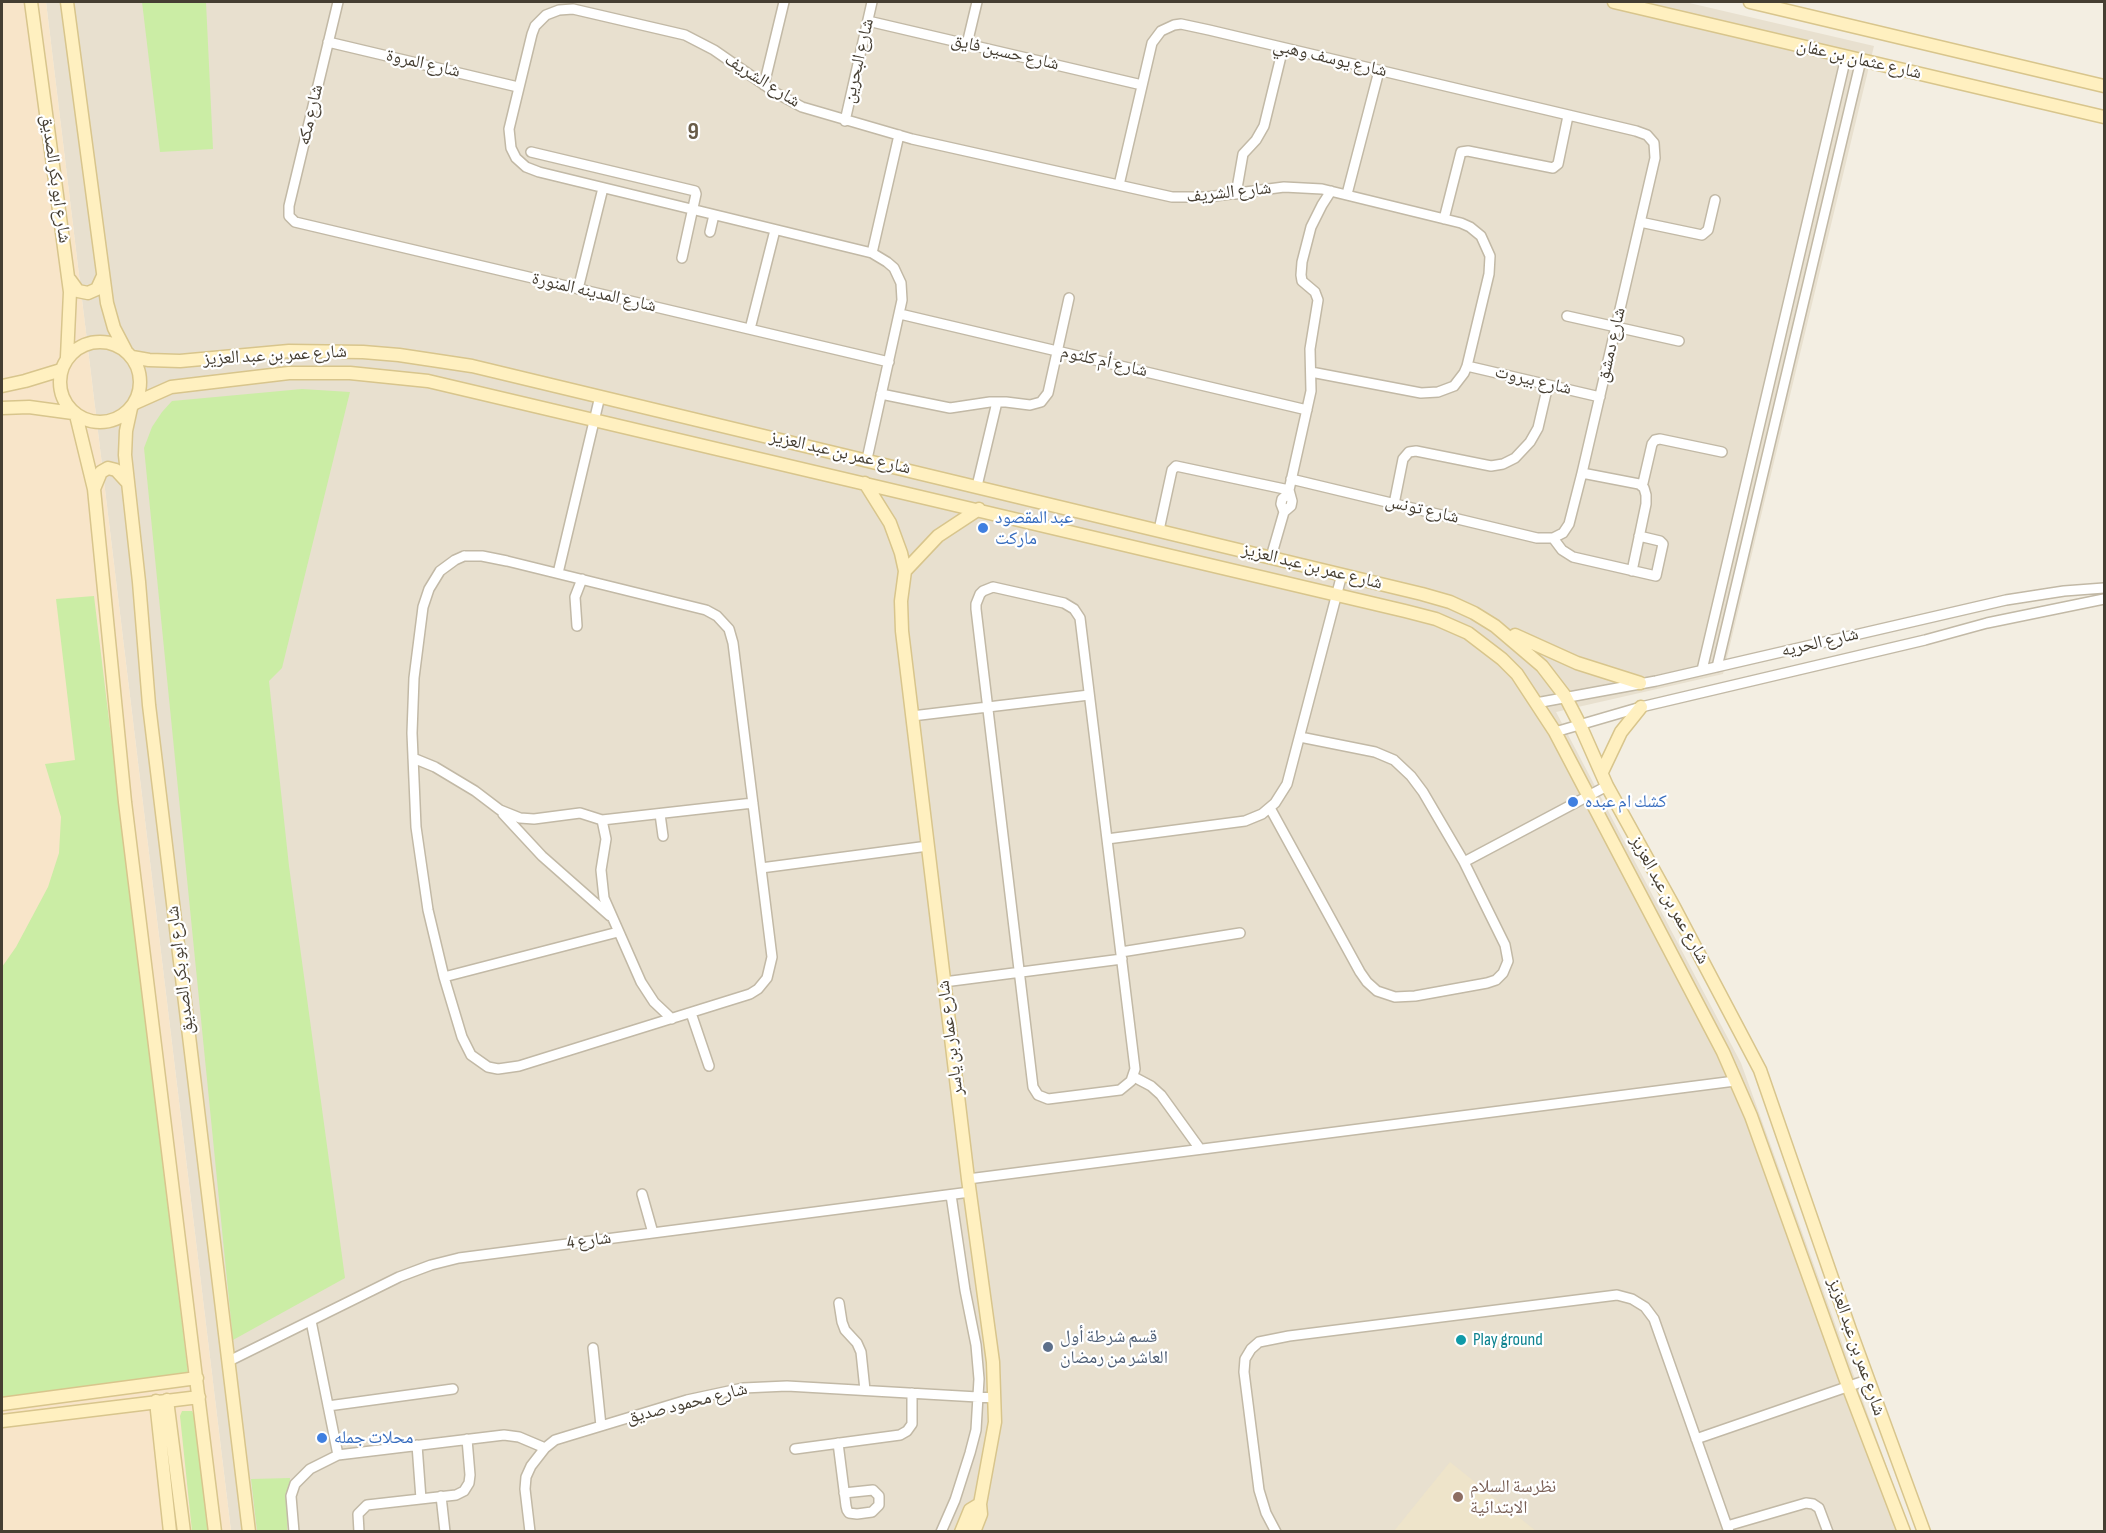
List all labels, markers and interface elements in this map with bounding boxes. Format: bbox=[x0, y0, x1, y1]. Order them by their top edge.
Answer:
street label: شارع البحرين bbox=[839, 16, 879, 106]
street label: شارع حسين فايق bbox=[949, 30, 1061, 76]
street label: شارع يوسف وهبي bbox=[1271, 35, 1389, 83]
street label: شارع عثمان بن عفان bbox=[1794, 35, 1924, 85]
street label: شارع المروة bbox=[384, 45, 462, 83]
street label: شارع الشريف bbox=[720, 49, 804, 113]
street label: شارع مكه bbox=[294, 83, 328, 147]
street label: شارع ابو بكر الصديق bbox=[35, 113, 75, 245]
district label: 9 bbox=[688, 119, 700, 147]
street label: شارع الشريف bbox=[1185, 178, 1273, 208]
street label: شارع المدينه المنورة bbox=[530, 268, 658, 318]
street label: شارع دمشق bbox=[1593, 305, 1631, 385]
street label: شارع عمر بن عبد العزيز bbox=[202, 341, 348, 371]
street label: شارع أم كلثوم bbox=[1058, 342, 1150, 382]
street label: شارع بيروت bbox=[1493, 362, 1573, 400]
street label: شارع عمر بن عبد العزيز bbox=[767, 426, 913, 480]
street label: شارع تونس bbox=[1383, 491, 1461, 529]
place label: عبد المقصود ماركت bbox=[995, 507, 1073, 550]
marker: عبد المقصود ماركت bbox=[976, 521, 990, 535]
street label: شارع عمر بن عبد العزيز bbox=[1239, 539, 1385, 595]
street label: شارع الحريه bbox=[1779, 624, 1861, 662]
place label: كشك ام عبده bbox=[1585, 791, 1667, 813]
marker: كشك ام عبده bbox=[1566, 795, 1580, 809]
street label: شارع عمر بن عبد العزيز bbox=[1625, 832, 1713, 968]
street label: شارع ابو بكر الصديق bbox=[162, 905, 200, 1035]
street label: شارع عمار بن ياسر bbox=[933, 979, 969, 1097]
street label: شارع 4 bbox=[566, 1228, 612, 1254]
street label: شارع عمر بن عبد العزيز bbox=[1822, 1275, 1890, 1419]
place label: قسم شرطة أول العاشر من رمضان bbox=[1060, 1326, 1168, 1368]
place label: Play ground bbox=[1473, 1329, 1543, 1351]
marker: Play ground bbox=[1454, 1333, 1468, 1347]
marker: قسم شرطة أول العاشر من رمضان bbox=[1041, 1340, 1055, 1354]
street label: شارع محمود صديق bbox=[624, 1379, 750, 1429]
place label: محلات جمله bbox=[334, 1427, 413, 1449]
marker: محلات جمله bbox=[315, 1431, 329, 1445]
place label: نظرسة السلام الابتدائية bbox=[1470, 1476, 1556, 1518]
marker: نظرسة السلام الابتدائية bbox=[1451, 1490, 1465, 1504]

